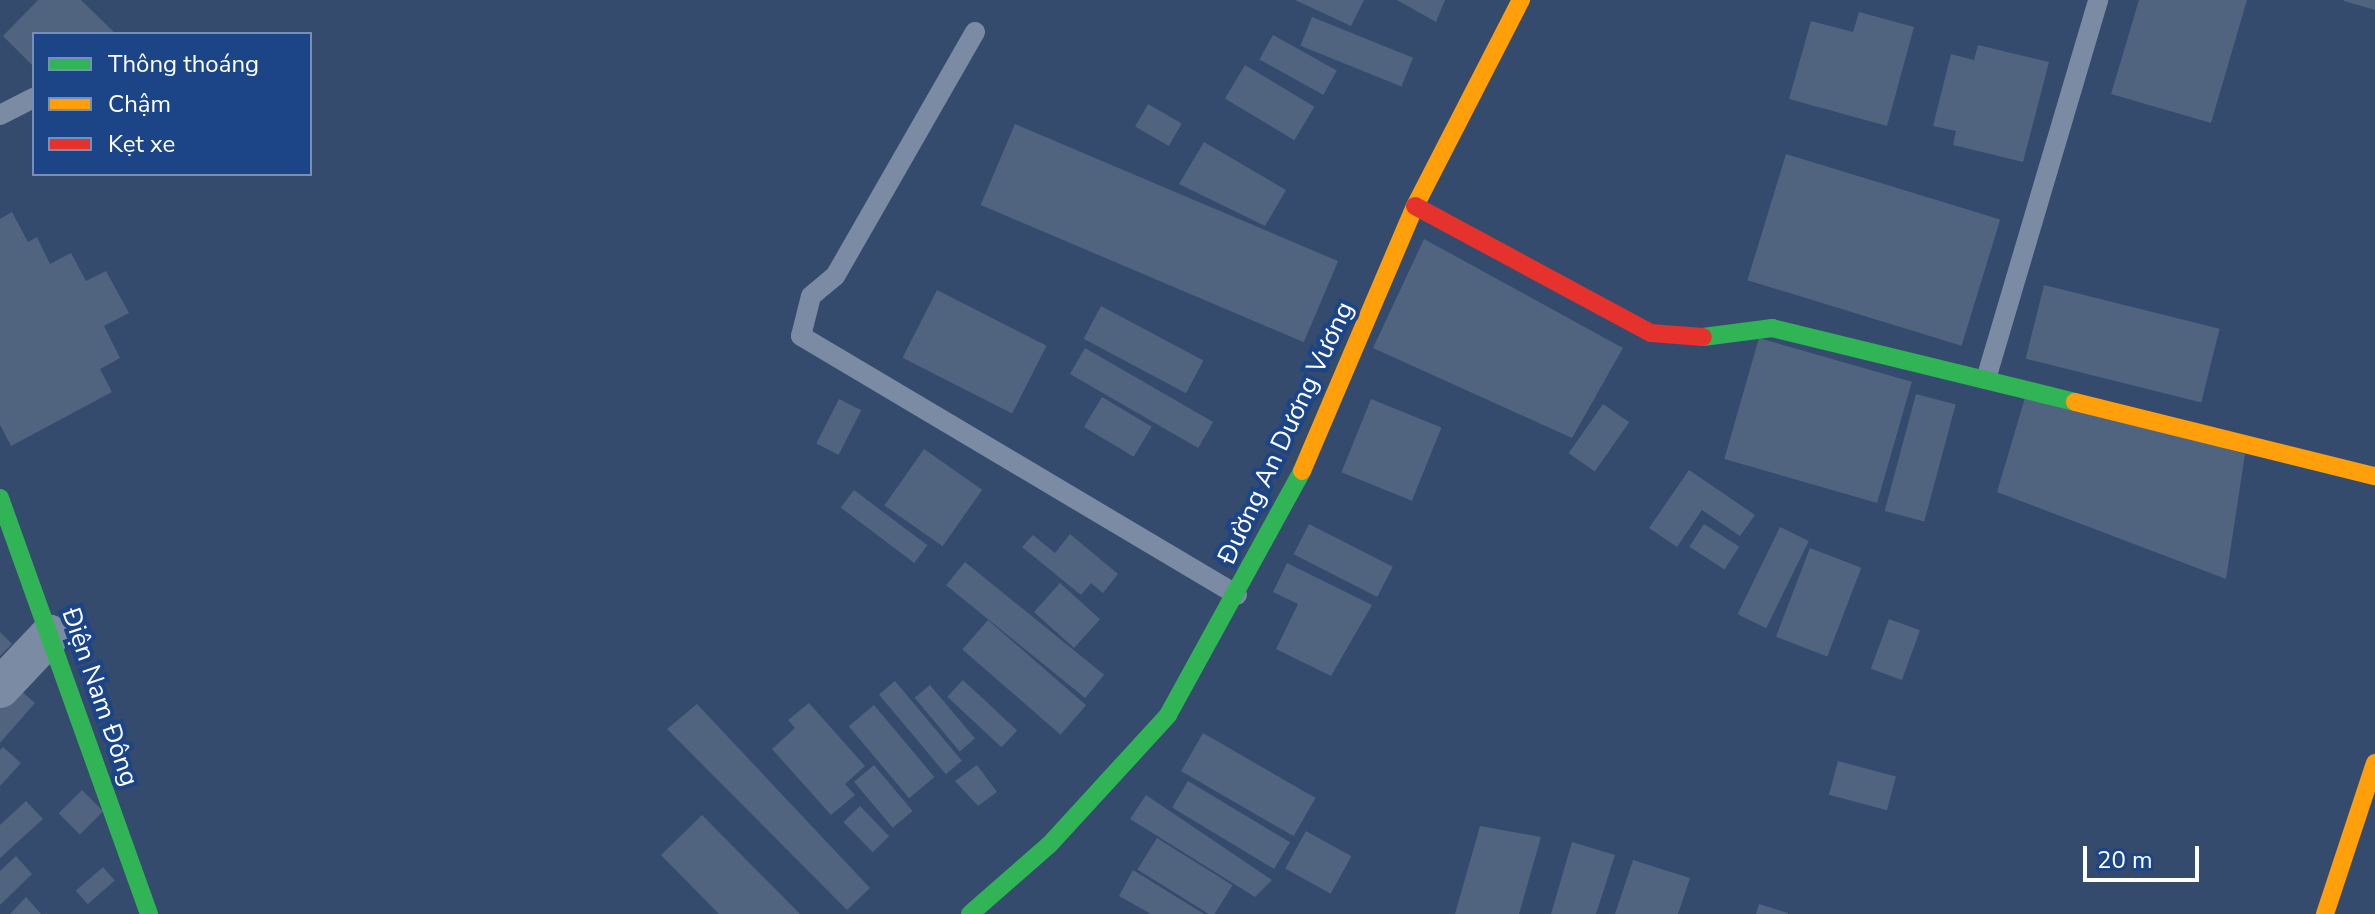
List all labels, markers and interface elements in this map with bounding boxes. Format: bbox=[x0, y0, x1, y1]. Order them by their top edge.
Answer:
legend bbox=[32, 32, 312, 176]
text: Thông thoáng bbox=[108, 48, 259, 80]
text: Chậm bbox=[108, 88, 171, 120]
text: Kẹt xe bbox=[108, 128, 175, 160]
street label: Đường An Dương Vương bbox=[1211, 297, 1361, 569]
street label: Điện Nam Đông bbox=[55, 604, 145, 790]
scale bar bbox=[2087, 830, 2203, 880]
text: 20 m bbox=[2097, 844, 2153, 876]

